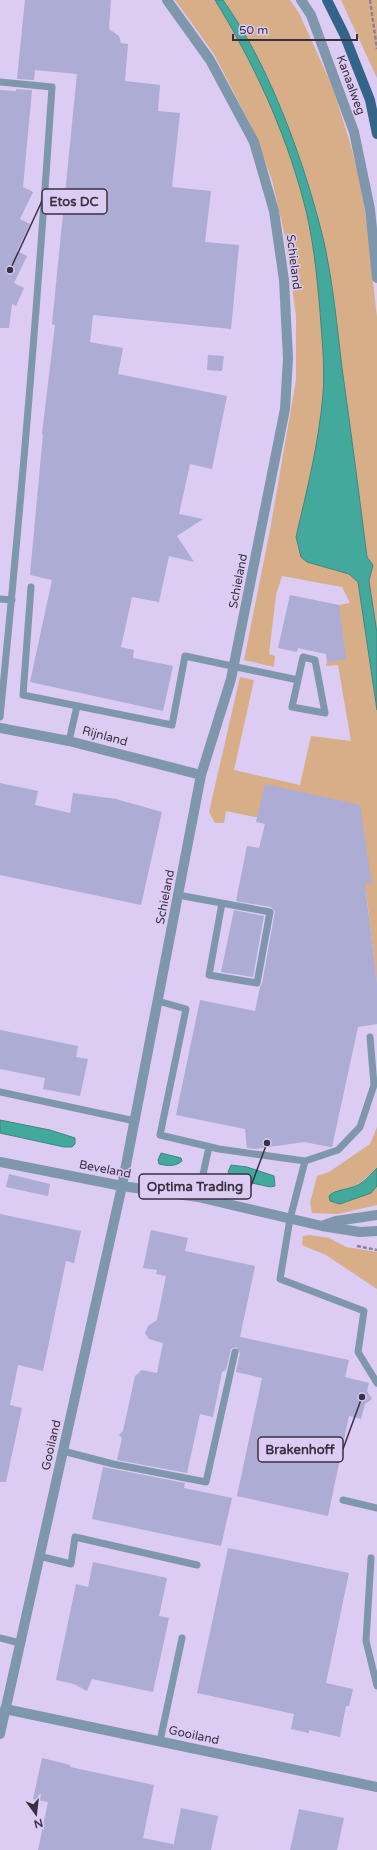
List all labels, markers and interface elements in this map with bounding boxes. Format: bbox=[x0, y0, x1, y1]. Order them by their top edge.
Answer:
scale bar bbox=[233, 16, 357, 42]
text: 50 m bbox=[239, 23, 268, 37]
street label: Kanaalweg bbox=[334, 53, 368, 117]
callout: Etos DC bbox=[42, 189, 107, 214]
text: Etos DC bbox=[49, 194, 99, 210]
street label: Schieland bbox=[284, 234, 304, 290]
street label: Schieland bbox=[226, 552, 250, 610]
street label: Rijnland bbox=[81, 723, 129, 749]
street label: Schieland bbox=[153, 868, 177, 926]
street label: Beveland bbox=[78, 1157, 132, 1181]
callout: Optima Trading bbox=[139, 1174, 251, 1199]
text: Optima Trading bbox=[147, 1179, 243, 1195]
street label: Gooiland bbox=[38, 1418, 64, 1472]
callout: Brakenhoff bbox=[258, 1437, 343, 1462]
text: Brakenhoff bbox=[265, 1442, 336, 1458]
street label: Gooiland bbox=[167, 1723, 221, 1747]
north arrow bbox=[16, 1794, 56, 1834]
text: N bbox=[33, 1816, 44, 1831]

